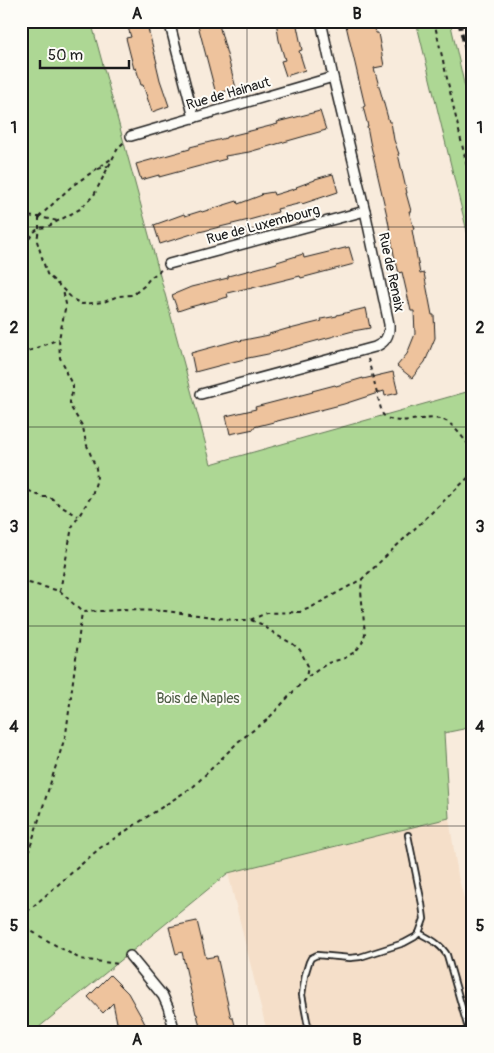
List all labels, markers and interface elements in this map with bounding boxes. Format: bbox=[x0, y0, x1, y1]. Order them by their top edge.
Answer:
text: A bbox=[132, 4, 143, 24]
text: B bbox=[352, 4, 362, 24]
scale bar bbox=[40, 38, 129, 70]
text: 50 m bbox=[48, 46, 83, 65]
street label: Rue de Hainaut bbox=[184, 73, 272, 114]
text: 1 bbox=[11, 118, 17, 138]
text: 1 bbox=[477, 118, 483, 138]
street label: Rue de Luxembourg bbox=[205, 201, 322, 248]
street label: Rue de Renaix bbox=[375, 231, 408, 313]
text: 2 bbox=[10, 318, 19, 338]
text: 2 bbox=[476, 318, 485, 338]
text: 3 bbox=[10, 517, 19, 537]
text: 3 bbox=[476, 517, 485, 537]
park label: Bois de Naples bbox=[156, 690, 240, 707]
text: 4 bbox=[9, 717, 19, 737]
text: 4 bbox=[475, 717, 485, 737]
text: 5 bbox=[10, 916, 19, 936]
text: 5 bbox=[476, 916, 485, 936]
text: A bbox=[132, 1030, 143, 1050]
text: B bbox=[352, 1030, 362, 1050]

